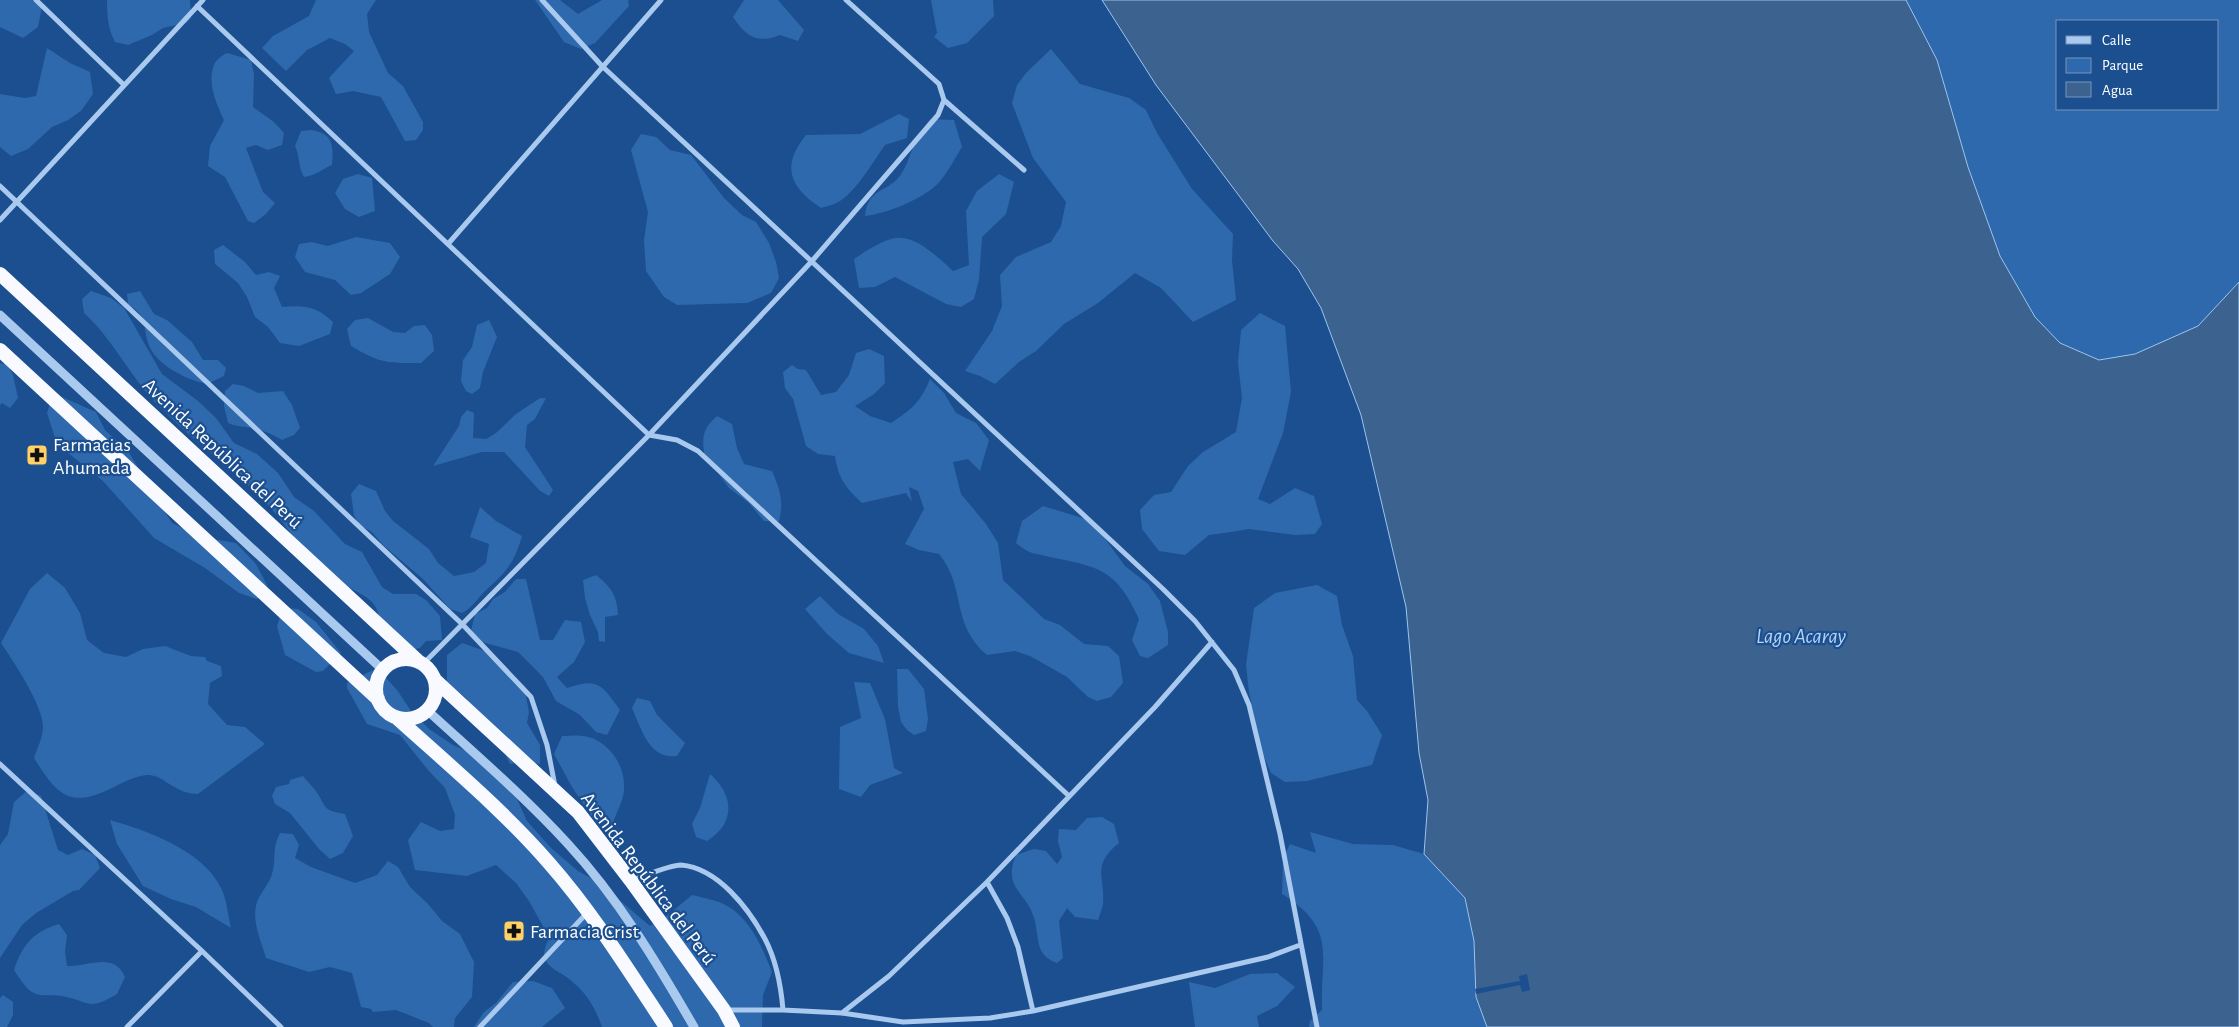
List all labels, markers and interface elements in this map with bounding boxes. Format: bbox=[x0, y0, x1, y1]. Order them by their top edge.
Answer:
legend bbox=[2056, 20, 2219, 110]
text: Calle bbox=[2102, 33, 2131, 48]
text: Parque bbox=[2102, 58, 2143, 73]
text: Agua bbox=[2102, 83, 2133, 98]
street label: Avenida República del Perú bbox=[139, 375, 306, 533]
place label: Farmacias Ahumada bbox=[53, 435, 131, 478]
pharmacy icon: Farmacias Ahumada bbox=[25, 443, 49, 467]
water label: Lago Acaray bbox=[1756, 626, 1846, 647]
street label: Avenida República del Perú bbox=[577, 789, 719, 968]
pharmacy icon: Farmacia Crist bbox=[502, 919, 526, 943]
place label: Farmacia Crist bbox=[530, 922, 640, 942]

